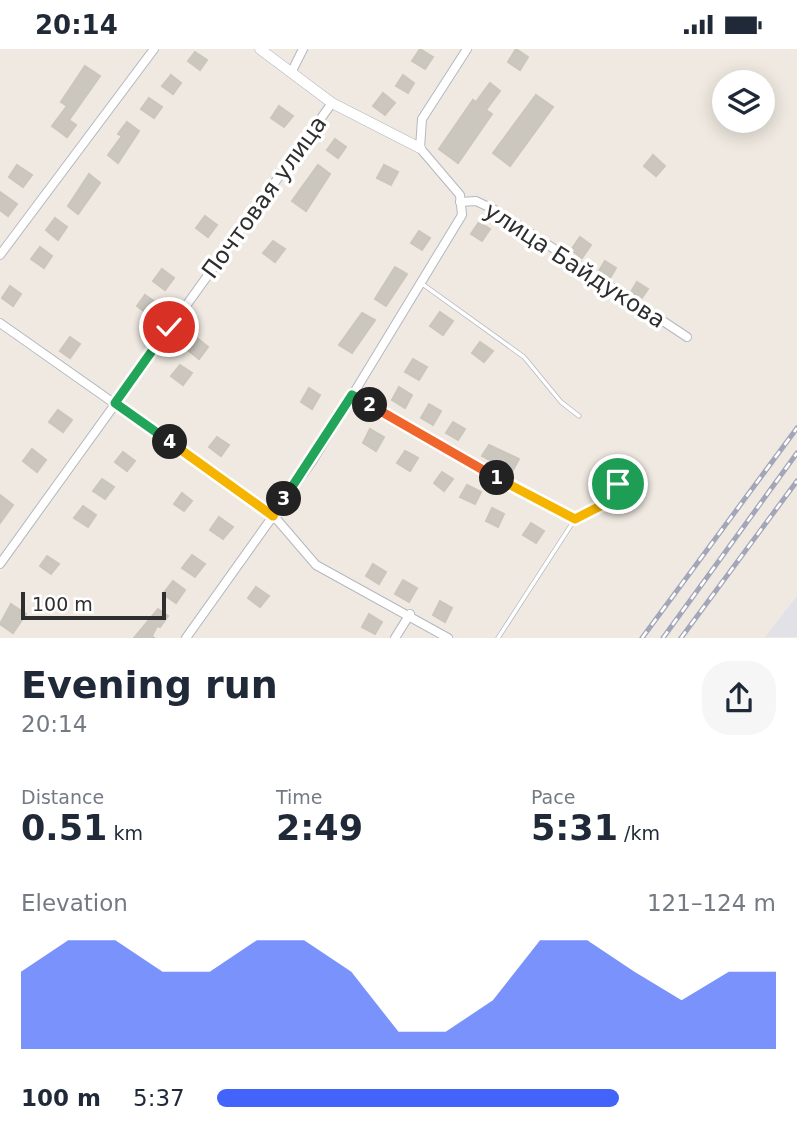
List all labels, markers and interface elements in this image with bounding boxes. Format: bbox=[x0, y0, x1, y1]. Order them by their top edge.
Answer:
text: 20:14 bbox=[35, 10, 118, 40]
map controls bbox=[712, 70, 775, 133]
button: layers bbox=[712, 70, 775, 133]
street label: Почтовая улица bbox=[196, 111, 332, 283]
street label: улица Байдукова bbox=[480, 197, 670, 333]
pin bbox=[139, 297, 199, 357]
icon: check bbox=[150, 308, 188, 346]
pin: 2 bbox=[352, 387, 388, 423]
text: 2 bbox=[363, 393, 376, 415]
pin: 4 bbox=[152, 425, 188, 459]
text: 4 bbox=[163, 430, 176, 452]
pin bbox=[588, 454, 648, 514]
pin: 1 bbox=[480, 461, 514, 495]
icon: arrive bbox=[599, 465, 637, 503]
text: 1 bbox=[490, 466, 503, 488]
pin: 3 bbox=[266, 482, 302, 517]
text: 3 bbox=[277, 487, 290, 509]
scale bar bbox=[21, 589, 166, 620]
text: 100 m bbox=[32, 593, 93, 615]
button: share bbox=[702, 661, 776, 735]
text: Evening run bbox=[21, 663, 278, 707]
text: 20:14 bbox=[21, 711, 87, 737]
text: Distance bbox=[21, 786, 104, 808]
text: Time bbox=[276, 786, 323, 808]
text: Pace bbox=[531, 786, 575, 808]
text: 0.51 bbox=[21, 808, 107, 848]
text: 2:49 bbox=[276, 808, 363, 848]
text: 5:31 bbox=[531, 808, 618, 848]
text: km bbox=[107, 822, 143, 844]
text: /km bbox=[618, 822, 660, 844]
text: Elevation bbox=[21, 890, 128, 916]
text: 121–124 m bbox=[647, 890, 776, 916]
text: 100 m bbox=[21, 1085, 101, 1111]
text: 5:37 bbox=[133, 1085, 185, 1111]

